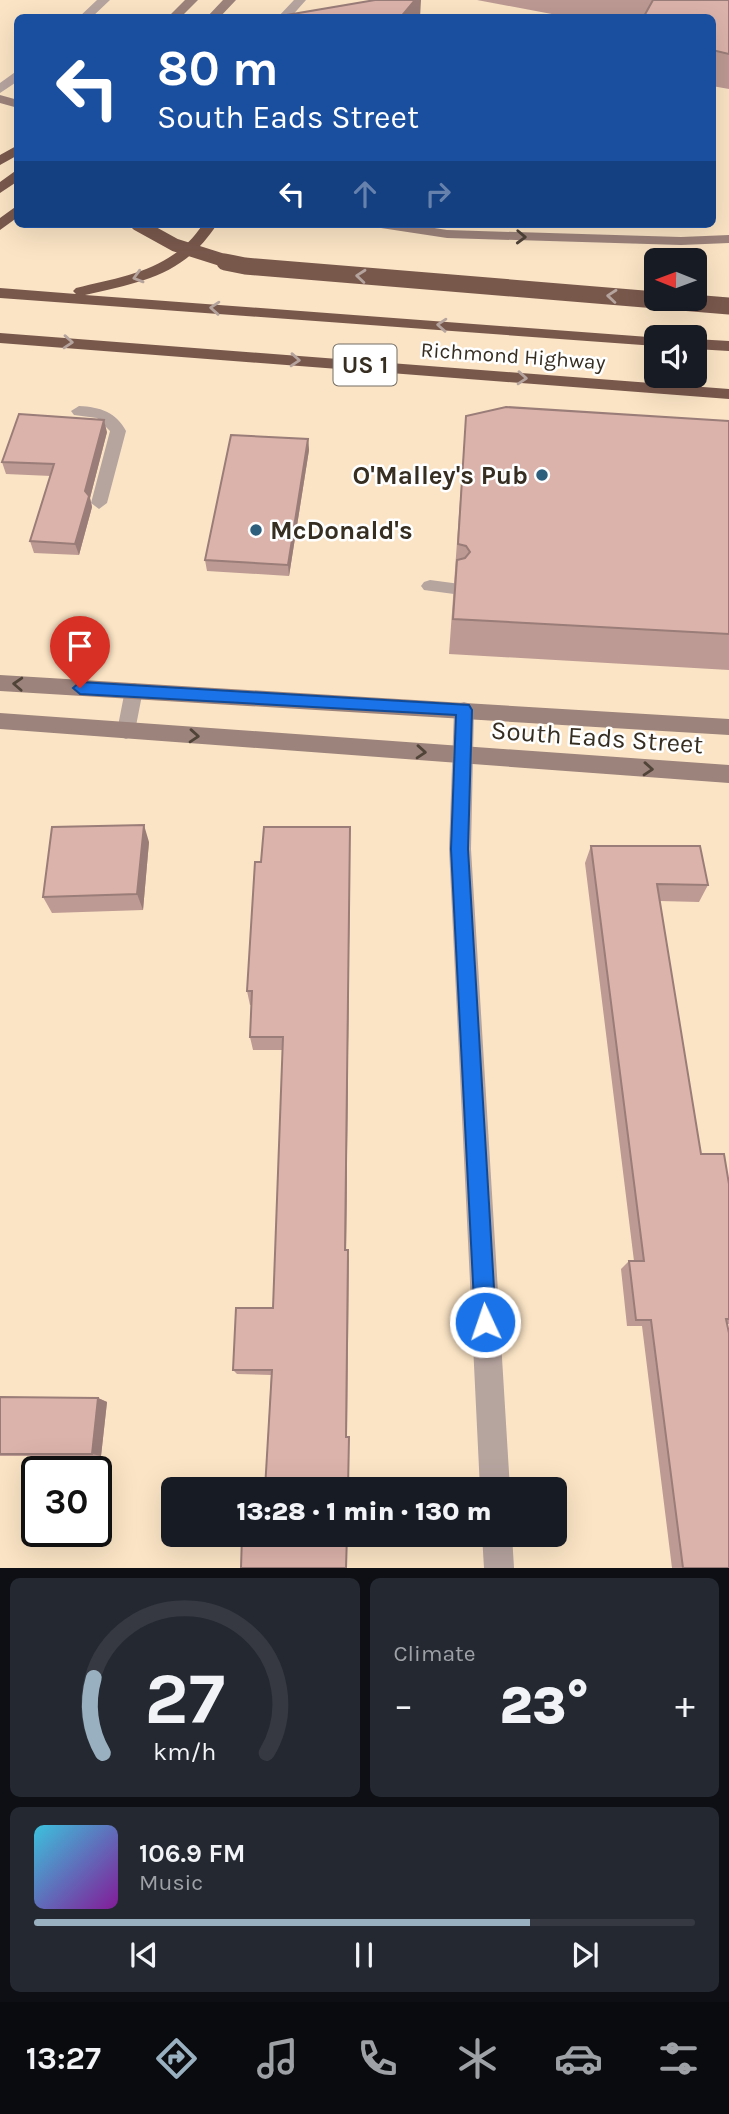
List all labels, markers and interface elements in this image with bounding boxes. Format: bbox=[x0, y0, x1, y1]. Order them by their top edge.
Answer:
text: 80 m bbox=[157, 40, 279, 97]
icon: left bbox=[42, 42, 133, 133]
text: South Eads Street bbox=[157, 99, 419, 136]
icon: left bbox=[273, 175, 311, 213]
icon: ahead bbox=[346, 175, 384, 213]
icon: right bbox=[419, 175, 457, 213]
one-way arrow bbox=[516, 229, 527, 244]
north arrow bbox=[644, 248, 707, 312]
map controls bbox=[644, 248, 707, 388]
one-way arrow bbox=[133, 269, 145, 283]
one-way arrow bbox=[355, 269, 366, 284]
one-way arrow bbox=[606, 289, 617, 304]
one-way arrow bbox=[209, 301, 220, 316]
one-way arrow bbox=[436, 318, 447, 333]
button: sound bbox=[644, 325, 707, 388]
one-way arrow bbox=[63, 335, 74, 350]
street label: Richmond Highway bbox=[420, 338, 606, 374]
road number: US 1 bbox=[334, 344, 396, 386]
one-way arrow bbox=[290, 352, 301, 367]
one-way arrow bbox=[516, 370, 527, 385]
place label: O'Malley's Pub bbox=[353, 460, 528, 491]
marker: O'Malley's Pub bbox=[534, 467, 550, 483]
place label: McDonald's bbox=[270, 515, 413, 546]
marker: McDonald's bbox=[248, 522, 264, 538]
pin bbox=[50, 616, 110, 688]
icon: arrive bbox=[61, 627, 99, 665]
one-way arrow bbox=[12, 677, 23, 692]
street label: South Eads Street bbox=[490, 715, 704, 760]
one-way arrow bbox=[189, 728, 200, 743]
one-way arrow bbox=[416, 744, 427, 759]
one-way arrow bbox=[643, 761, 654, 776]
position arrow bbox=[448, 1285, 522, 1359]
speed limit sign: 30 bbox=[21, 1456, 112, 1547]
text: 13:28 · 1 min · 130 m bbox=[236, 1496, 492, 1527]
text: Climate bbox=[394, 1640, 476, 1667]
text: 27 bbox=[145, 1657, 225, 1742]
text: 23° bbox=[499, 1675, 589, 1736]
text: − bbox=[394, 1683, 413, 1728]
text: + bbox=[675, 1683, 695, 1728]
text: km/h bbox=[153, 1737, 216, 1766]
text: 106.9 FM bbox=[139, 1838, 245, 1869]
text: Music bbox=[139, 1869, 203, 1896]
icon: previous bbox=[125, 1936, 163, 1974]
icon: pause bbox=[345, 1936, 383, 1974]
icon: next bbox=[566, 1936, 604, 1974]
icon: directions bbox=[152, 2034, 201, 2083]
icon: music bbox=[253, 2034, 302, 2083]
icon: phone bbox=[353, 2034, 402, 2083]
icon: climate bbox=[453, 2034, 502, 2083]
icon: car bbox=[554, 2034, 603, 2083]
icon: filters bbox=[654, 2034, 703, 2083]
text: 13:27 bbox=[26, 2040, 101, 2077]

